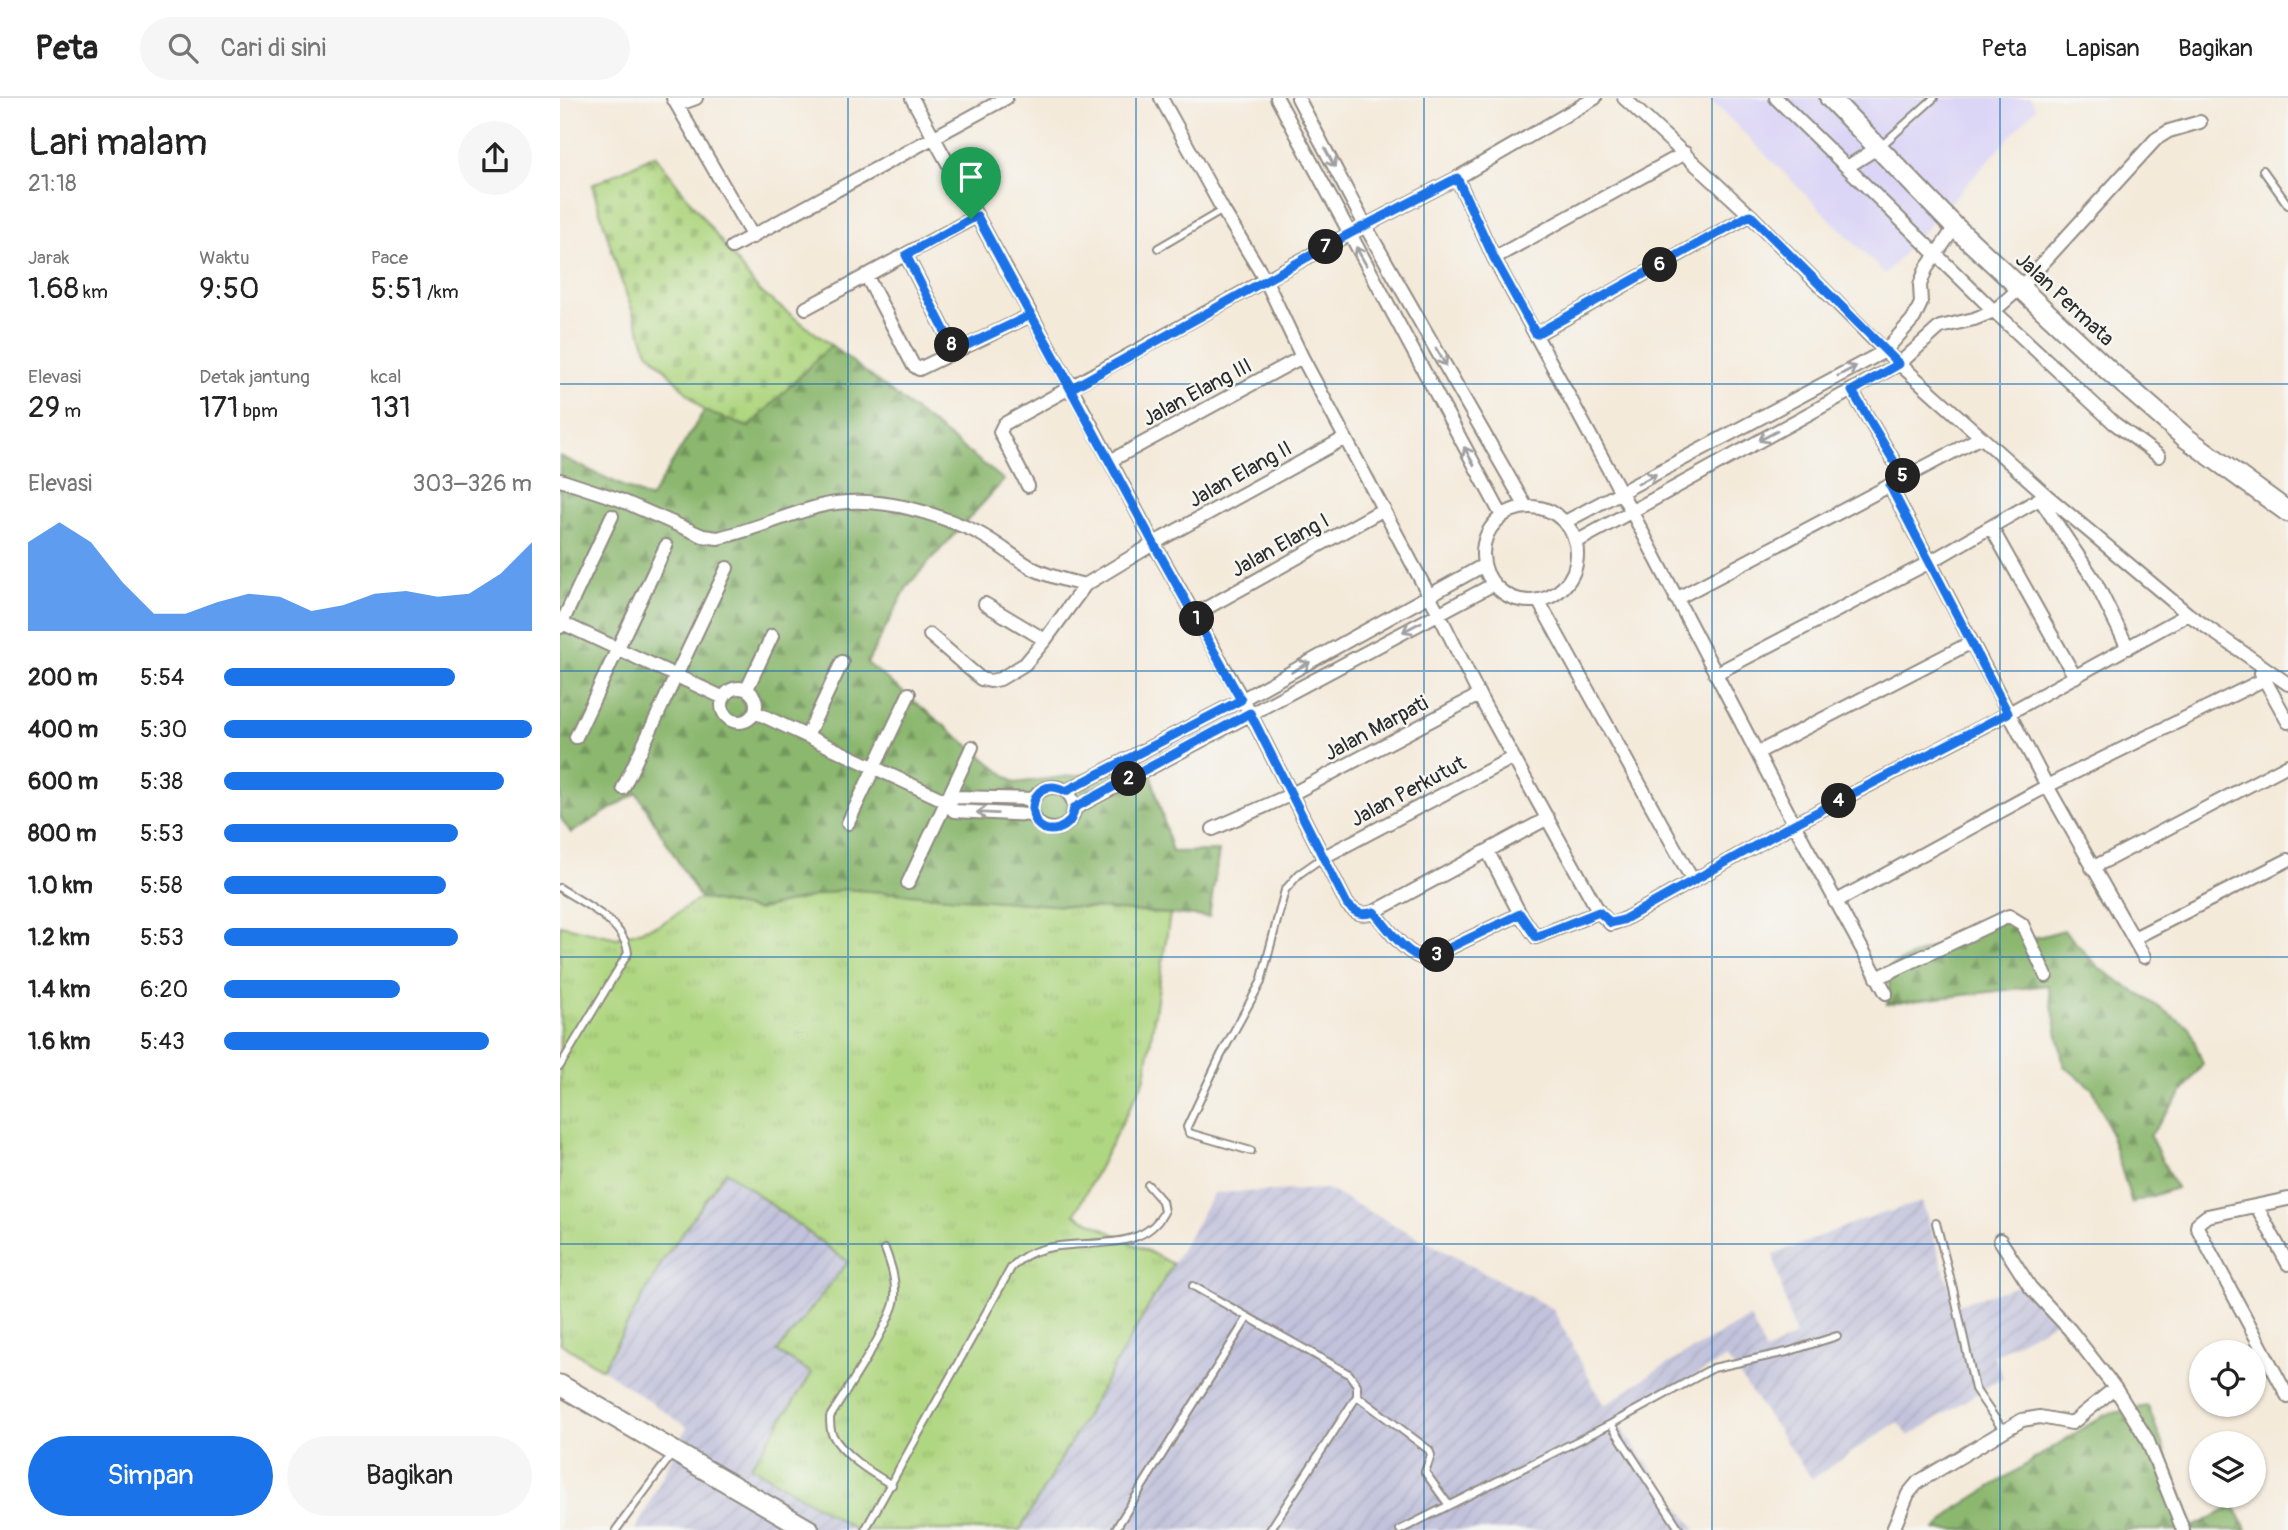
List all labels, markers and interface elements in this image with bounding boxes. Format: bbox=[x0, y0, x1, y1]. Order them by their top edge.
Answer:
search box bbox=[140, 17, 630, 80]
text: Peta bbox=[35, 28, 98, 69]
icon: search bbox=[164, 29, 202, 67]
text: Cari di sini bbox=[220, 32, 326, 64]
text: Peta bbox=[1981, 34, 2027, 63]
text: Lapisan bbox=[2065, 34, 2140, 63]
text: Bagikan bbox=[2178, 34, 2253, 63]
text: Lari malam bbox=[28, 119, 208, 167]
button: share bbox=[458, 121, 532, 195]
pin bbox=[941, 147, 1001, 219]
one-way arrow bbox=[1324, 147, 1337, 168]
icon: arrive bbox=[952, 158, 990, 196]
text: 21:18 bbox=[28, 169, 77, 198]
pin: 7 bbox=[1308, 230, 1344, 264]
text: 7 bbox=[1320, 234, 1331, 258]
text: Jarak bbox=[28, 246, 69, 270]
text: Waktu bbox=[199, 246, 250, 270]
text: Pace bbox=[371, 246, 408, 270]
one-way arrow bbox=[1354, 247, 1368, 267]
street label: Jalan Permata bbox=[2009, 247, 2120, 352]
pin: 6 bbox=[1642, 248, 1678, 282]
text: 6 bbox=[1654, 252, 1665, 276]
text: 1.68 bbox=[28, 270, 79, 307]
text: 9:50 bbox=[199, 270, 260, 307]
text: 5:51 bbox=[371, 270, 423, 307]
text: km bbox=[79, 280, 108, 304]
text: /km bbox=[423, 280, 459, 304]
pin: 8 bbox=[934, 328, 970, 362]
text: 8 bbox=[947, 332, 956, 356]
one-way arrow bbox=[1434, 347, 1448, 367]
street label: Jalan Elang III bbox=[1138, 352, 1257, 433]
one-way arrow bbox=[1837, 364, 1857, 378]
text: Elevasi bbox=[28, 365, 81, 389]
text: Detak jantung bbox=[199, 365, 310, 389]
text: kcal bbox=[371, 365, 402, 389]
text: 29 bbox=[28, 389, 60, 426]
text: 171 bbox=[199, 389, 239, 426]
text: 131 bbox=[371, 389, 411, 426]
text: m bbox=[60, 399, 81, 423]
text: bpm bbox=[239, 399, 278, 423]
one-way arrow bbox=[1759, 429, 1779, 443]
street label: Jalan Elang II bbox=[1184, 435, 1297, 514]
one-way arrow bbox=[1462, 447, 1476, 467]
pin: 5 bbox=[1886, 458, 1920, 494]
text: 5 bbox=[1897, 463, 1908, 487]
text: Elevasi bbox=[28, 469, 92, 498]
text: 303–326 m bbox=[413, 469, 532, 498]
one-way arrow bbox=[1637, 472, 1657, 486]
street label: Jalan Elang I bbox=[1226, 507, 1334, 584]
pin: 1 bbox=[1180, 602, 1214, 636]
text: 1 bbox=[1193, 606, 1200, 630]
one-way arrow bbox=[1402, 620, 1423, 634]
one-way arrow bbox=[1290, 659, 1311, 673]
text: 200 m bbox=[28, 663, 98, 692]
text: 5:54 bbox=[140, 663, 184, 692]
street label: Jalan Marpati bbox=[1320, 690, 1433, 767]
text: 400 m bbox=[28, 715, 98, 744]
text: 5:30 bbox=[140, 715, 187, 744]
street label: Jalan Perkutut bbox=[1346, 750, 1471, 833]
pin: 2 bbox=[1112, 762, 1146, 796]
text: 2 bbox=[1123, 766, 1134, 790]
text: 600 m bbox=[28, 767, 98, 796]
text: 5:38 bbox=[140, 767, 183, 796]
pin: 4 bbox=[1822, 784, 1856, 818]
text: 4 bbox=[1833, 788, 1844, 812]
one-way arrow bbox=[976, 806, 999, 819]
text: 800 m bbox=[28, 819, 96, 848]
text: 5:53 bbox=[140, 819, 184, 848]
text: 1.0 km bbox=[28, 871, 93, 900]
text: 5:58 bbox=[140, 871, 183, 900]
text: 1.2 km bbox=[28, 923, 90, 952]
text: 5:53 bbox=[140, 923, 184, 952]
pin: 3 bbox=[1420, 938, 1454, 972]
text: 3 bbox=[1431, 942, 1442, 966]
text: 1.4 km bbox=[28, 975, 90, 1004]
text: 6:20 bbox=[140, 975, 188, 1004]
text: 1.6 km bbox=[28, 1027, 90, 1056]
text: 5:43 bbox=[140, 1027, 185, 1056]
map controls bbox=[2189, 1340, 2266, 1508]
button: locate bbox=[2189, 1340, 2266, 1417]
button: layers bbox=[2189, 1431, 2266, 1508]
button: Simpan bbox=[28, 1436, 273, 1516]
button: Bagikan bbox=[287, 1436, 532, 1516]

